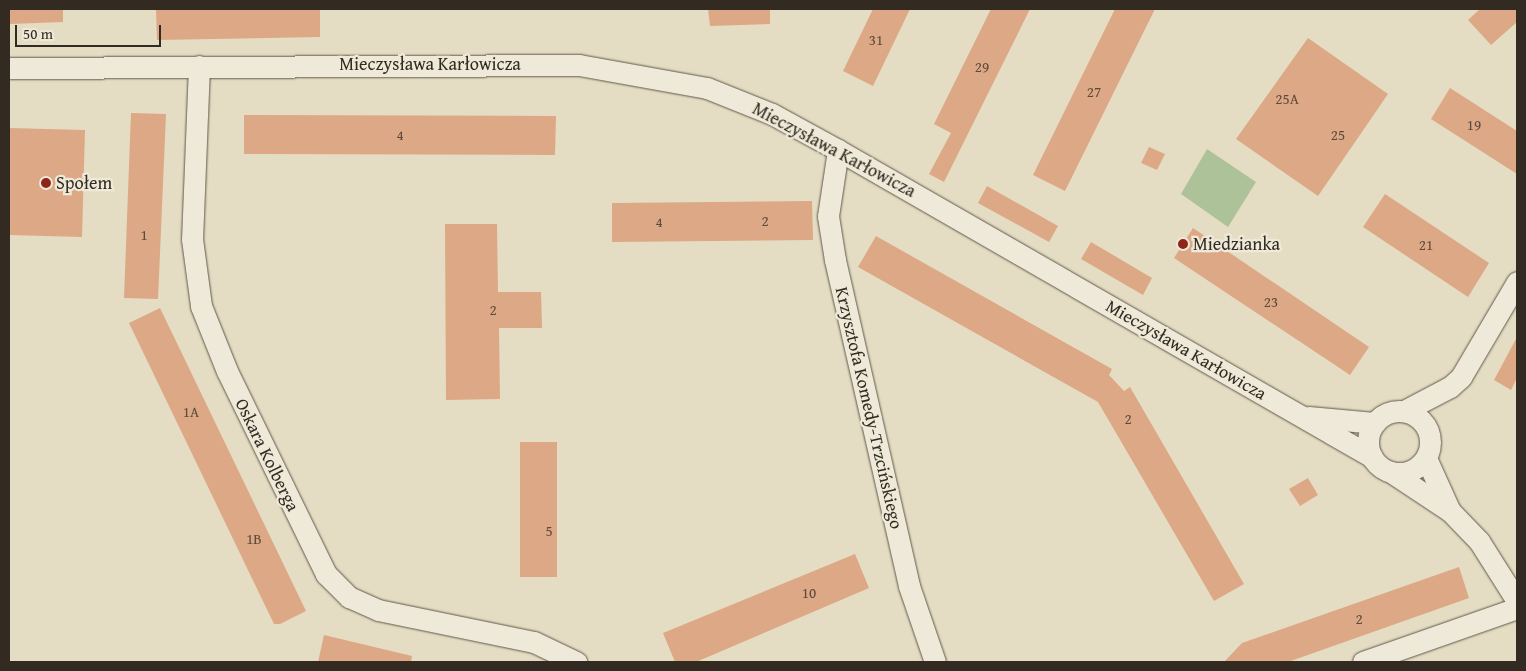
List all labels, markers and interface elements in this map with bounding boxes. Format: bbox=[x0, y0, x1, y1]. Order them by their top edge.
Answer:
scale bar bbox=[18, 15, 164, 47]
text: 50 m bbox=[23, 23, 53, 44]
house number: 31 bbox=[869, 31, 883, 49]
street label: Mieczysława Karłowicza bbox=[339, 53, 521, 75]
house number: 29 bbox=[975, 58, 989, 76]
house number: 27 bbox=[1087, 83, 1101, 101]
house number: 25A bbox=[1275, 90, 1299, 108]
street label: Mieczysława Karłowicza bbox=[749, 98, 919, 202]
house number: 19 bbox=[1467, 116, 1481, 134]
house number: 4 bbox=[396, 126, 404, 144]
house number: 25 bbox=[1331, 126, 1345, 144]
place label: Społem bbox=[56, 172, 112, 194]
marker: Społem bbox=[40, 177, 52, 189]
house number: 2 bbox=[761, 212, 769, 230]
house number: 4 bbox=[655, 213, 663, 231]
house number: 1 bbox=[140, 226, 148, 244]
place label: Miedzianka bbox=[1193, 233, 1280, 255]
house number: 21 bbox=[1419, 236, 1433, 254]
marker: Miedzianka bbox=[1177, 238, 1189, 250]
street label: Krzysztofa Komedy-Trzcińskiego bbox=[831, 285, 907, 531]
house number: 23 bbox=[1264, 293, 1278, 311]
street label: Mieczysława Karłowicza bbox=[1102, 295, 1270, 405]
house number: 2 bbox=[489, 301, 497, 319]
street label: Oskara Kolberga bbox=[230, 395, 304, 515]
house number: 1A bbox=[183, 403, 199, 421]
house number: 2 bbox=[1124, 410, 1132, 428]
house number: 5 bbox=[545, 522, 553, 540]
house number: 1B bbox=[246, 530, 262, 548]
house number: 10 bbox=[802, 584, 816, 602]
house number: 2 bbox=[1355, 610, 1363, 628]

